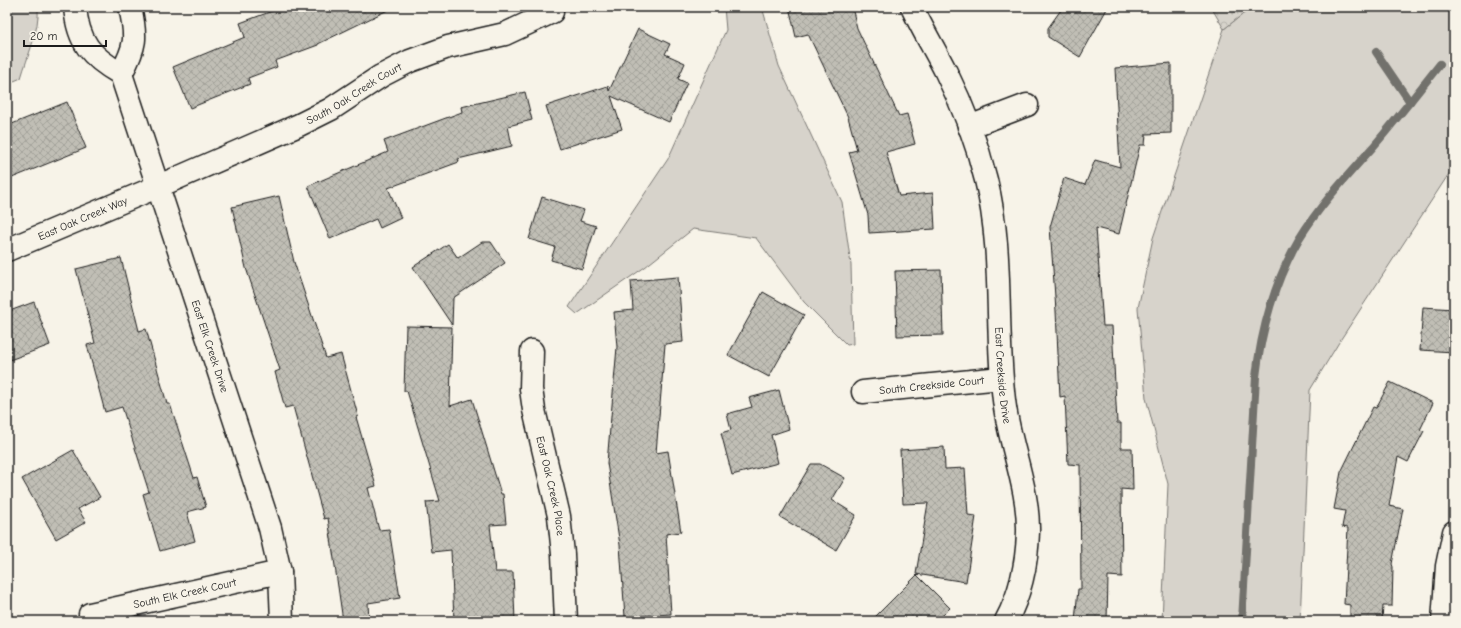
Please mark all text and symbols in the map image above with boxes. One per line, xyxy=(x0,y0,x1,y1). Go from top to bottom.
scale bar xyxy=(24,22,106,48)
text: 20 m xyxy=(30,29,58,43)
street label: South Oak Creek Court xyxy=(304,60,405,127)
street label: East Oak Creek Way xyxy=(36,194,130,243)
street label: East Elk Creek Drive xyxy=(189,298,231,395)
street label: East Creekside Drive xyxy=(992,327,1014,425)
street label: South Creekside Court xyxy=(879,374,986,397)
street label: East Oak Creek Place xyxy=(533,435,567,537)
street label: South Elk Creek Court xyxy=(132,576,238,611)

